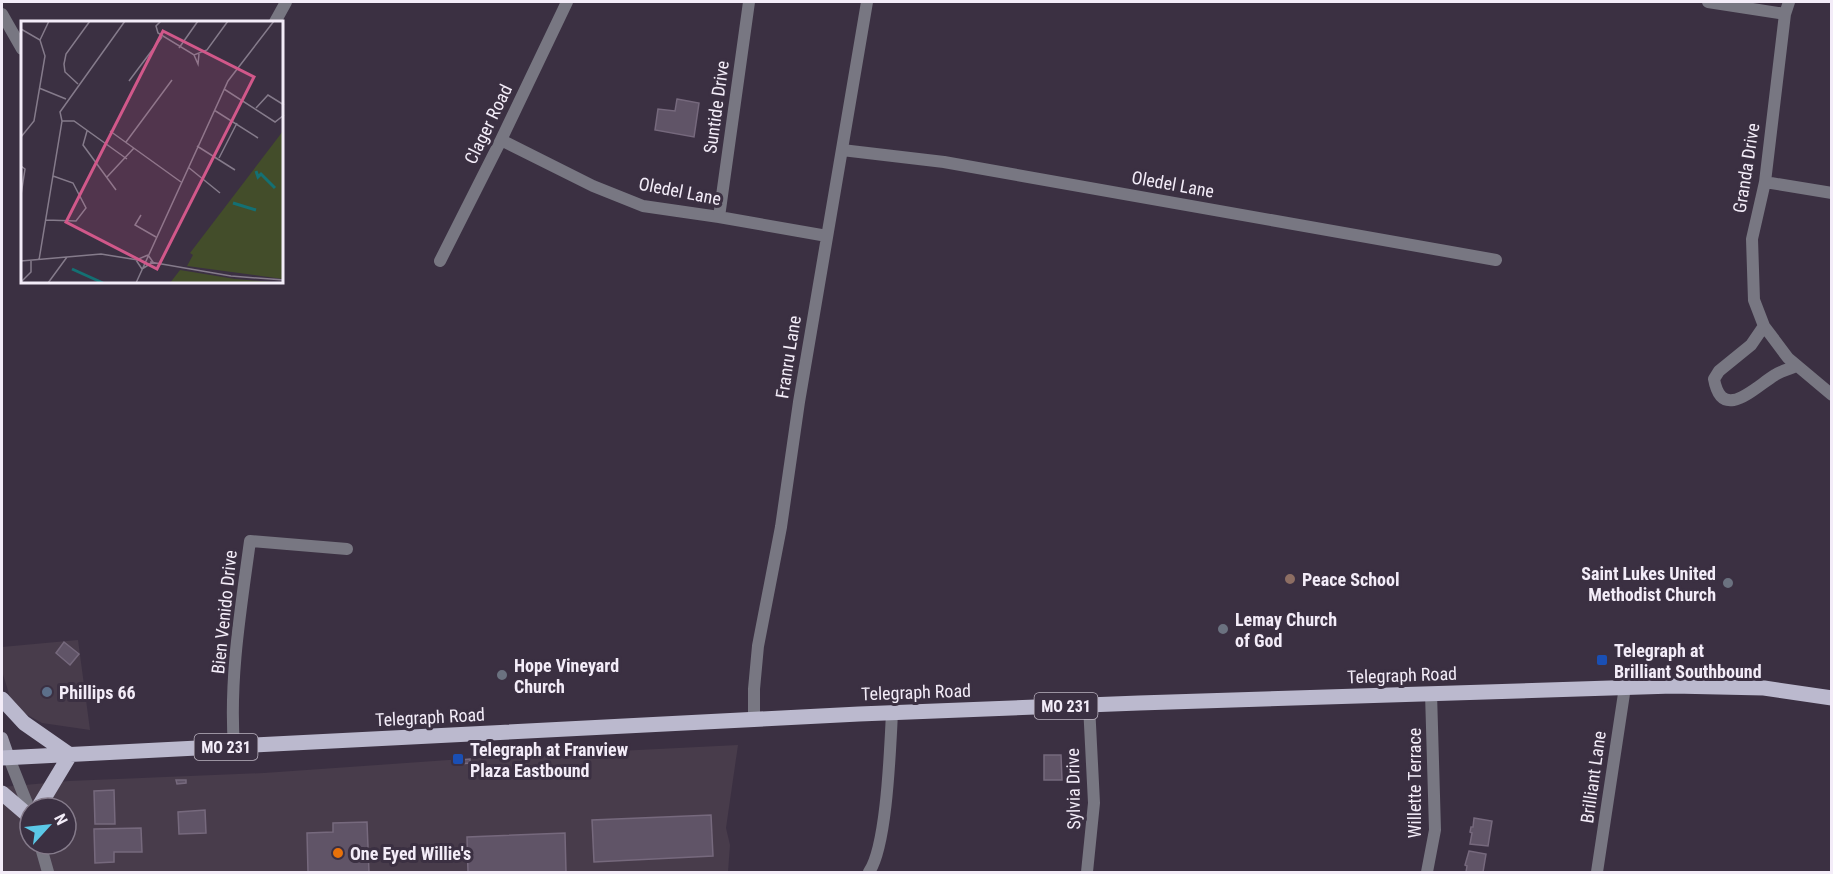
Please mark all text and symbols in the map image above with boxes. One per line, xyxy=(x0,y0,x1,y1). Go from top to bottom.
inset map xyxy=(21,21,284,284)
street label: Suntide Drive xyxy=(699,59,733,155)
street label: Clager Road xyxy=(460,81,516,167)
street label: Granda Drive xyxy=(1729,122,1763,214)
street label: Oledel Lane xyxy=(1130,166,1216,202)
street label: Oledel Lane xyxy=(637,173,723,209)
street label: Franru Lane xyxy=(771,314,805,400)
street label: Bien Venido Drive xyxy=(207,549,241,675)
place label: Saint Lukes United Methodist Church xyxy=(1581,563,1716,605)
place label: Peace School xyxy=(1302,569,1400,590)
marker: Peace School xyxy=(1283,572,1297,586)
marker: Saint Lukes United Methodist Church xyxy=(1721,576,1735,590)
place label: Lemay Church of God xyxy=(1235,609,1337,651)
marker: Lemay Church of God xyxy=(1216,622,1230,636)
place label: Telegraph at Brilliant Southbound xyxy=(1614,640,1762,682)
marker: Telegraph at Brilliant Southbound xyxy=(1595,653,1609,667)
place label: Hope Vineyard Church xyxy=(514,655,619,697)
street label: Telegraph Road xyxy=(1347,663,1457,687)
marker: Hope Vineyard Church xyxy=(495,668,509,682)
street label: Telegraph Road xyxy=(861,680,971,704)
place label: Phillips 66 xyxy=(59,682,136,703)
marker: Phillips 66 xyxy=(40,685,54,699)
road number: MO 231 xyxy=(1034,693,1098,719)
street label: Telegraph Road xyxy=(375,704,485,730)
street label: Willette Terrace xyxy=(1404,728,1425,838)
street label: Brilliant Lane xyxy=(1576,729,1610,825)
road number: MO 231 xyxy=(194,734,258,760)
place label: Telegraph at Franview Plaza Eastbound xyxy=(470,739,629,781)
street label: Sylvia Drive xyxy=(1062,748,1084,830)
marker: Telegraph at Franview Plaza Eastbound xyxy=(451,752,465,766)
north arrow xyxy=(18,796,78,856)
text: N xyxy=(50,811,72,828)
place label: One Eyed Willie's xyxy=(350,843,471,864)
marker: One Eyed Willie's xyxy=(331,846,345,860)

